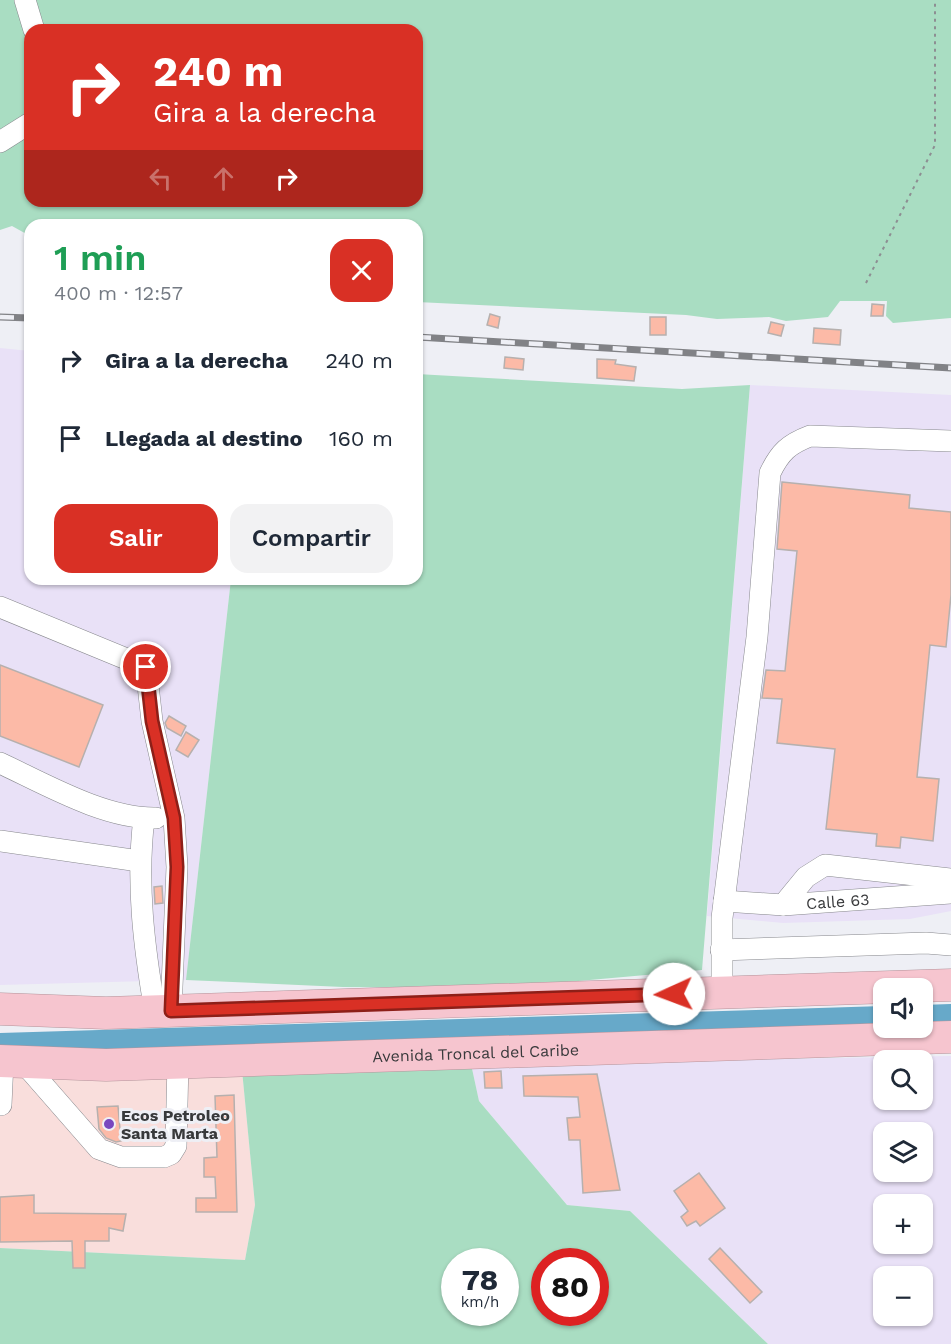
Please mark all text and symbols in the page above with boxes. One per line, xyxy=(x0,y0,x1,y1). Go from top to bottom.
text: 240 m xyxy=(153,47,283,96)
icon: right xyxy=(54,48,132,126)
text: Gira a la derecha xyxy=(153,97,376,129)
icon: left xyxy=(144,162,177,195)
icon: ahead xyxy=(207,162,240,195)
icon: right xyxy=(270,162,303,195)
text: 1 min xyxy=(54,237,146,279)
button: close xyxy=(330,239,393,302)
text: 400 m · 12:57 xyxy=(54,281,183,305)
icon: right xyxy=(54,344,87,377)
text: Gira a la derecha xyxy=(105,348,288,373)
text: 240 m xyxy=(325,348,393,373)
icon: arrive xyxy=(54,422,87,455)
text: Llegada al destino xyxy=(105,426,303,451)
text: 160 m xyxy=(329,426,393,451)
button: Salir xyxy=(54,504,218,573)
button: Compartir xyxy=(230,504,393,573)
pin xyxy=(120,641,171,692)
icon: arrive xyxy=(129,650,162,683)
street label: Calle 63 xyxy=(805,890,870,913)
position arrow xyxy=(642,962,706,1026)
map controls xyxy=(873,978,933,1326)
button: sound xyxy=(873,978,933,1038)
street label: Avenida Troncal del Caribe xyxy=(372,1040,579,1066)
button: search xyxy=(873,1050,933,1110)
place label: Ecos Petroleo Santa Marta xyxy=(121,1106,230,1143)
marker: Ecos Petroleo Santa Marta xyxy=(102,1117,116,1131)
button: layers xyxy=(873,1122,933,1182)
button: + xyxy=(873,1194,933,1254)
speed limit sign: 80 xyxy=(531,1248,609,1326)
text: 78 xyxy=(462,1262,498,1297)
button: − xyxy=(873,1266,933,1326)
text: km/h xyxy=(461,1293,499,1311)

